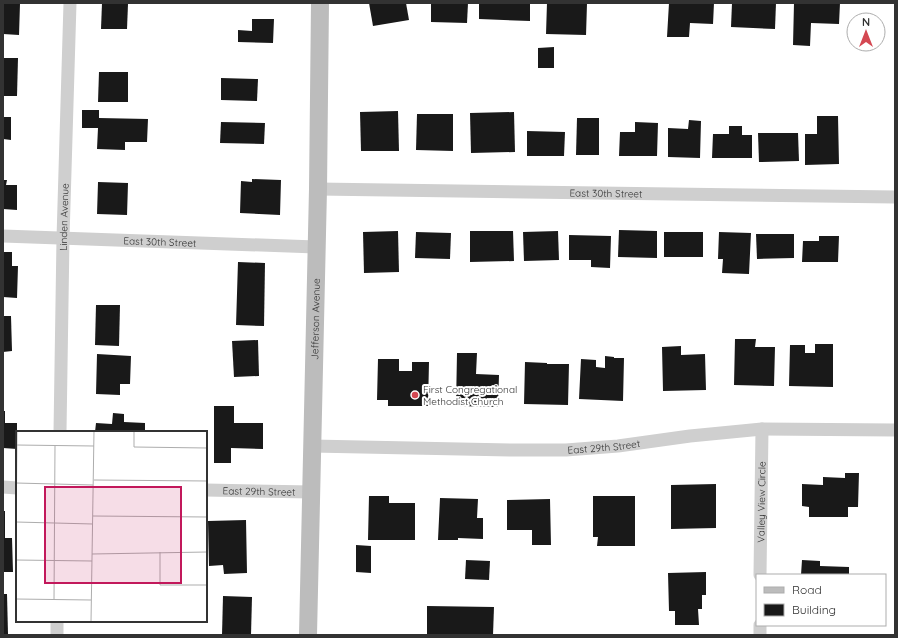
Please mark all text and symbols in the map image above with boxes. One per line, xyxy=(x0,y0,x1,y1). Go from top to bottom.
north arrow xyxy=(846,12,886,52)
text: N xyxy=(862,15,870,29)
street label: Linden Avenue xyxy=(56,183,71,251)
street label: East 30th Street xyxy=(569,186,643,200)
street label: East 30th Street xyxy=(123,234,197,249)
street label: Jefferson Avenue xyxy=(308,278,323,360)
place label: First Congregational Methodist Church xyxy=(423,383,517,408)
marker: First Congregational Methodist Church xyxy=(410,390,420,400)
inset map xyxy=(16,431,207,622)
street label: East 29th Street xyxy=(567,436,642,456)
street label: Valley View Circle xyxy=(754,461,768,543)
street label: East 29th Street xyxy=(222,484,296,498)
legend xyxy=(756,574,886,626)
text: Road xyxy=(792,582,822,597)
text: Building xyxy=(792,602,836,617)

